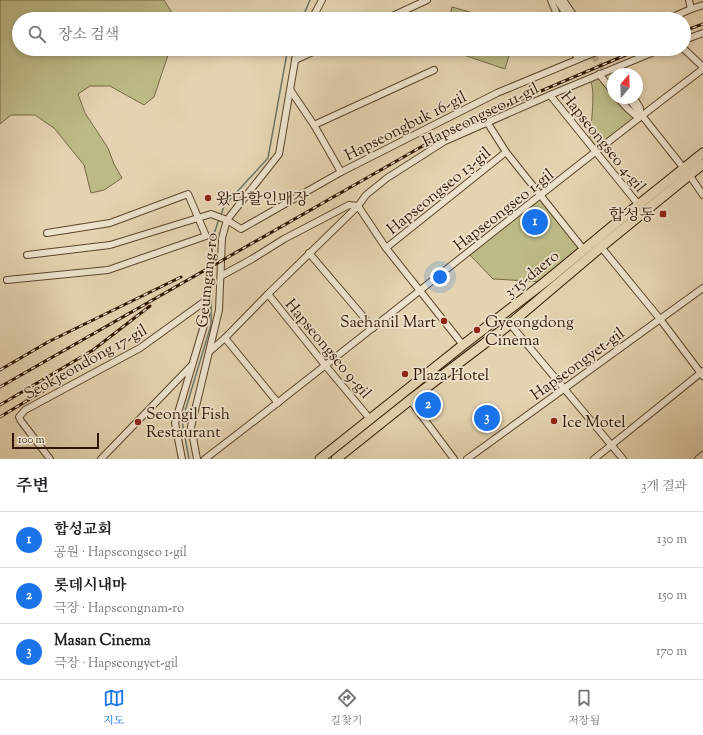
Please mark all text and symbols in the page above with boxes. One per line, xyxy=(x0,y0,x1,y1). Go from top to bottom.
search box xyxy=(12,12,691,56)
icon: search xyxy=(26,23,48,45)
text: 장소 검색 xyxy=(58,25,119,46)
north arrow xyxy=(607,68,643,104)
street label: Hapseongseo 11-gil xyxy=(419,78,544,154)
street label: Hapseongbuk 16-gil xyxy=(341,86,472,168)
street label: Hapseongseo 4-gil xyxy=(554,87,650,199)
street label: Hapseongseo 13-gil xyxy=(382,142,497,241)
street label: Hapseongseo 1-gil xyxy=(449,164,557,254)
place label: 왔다할인매장 xyxy=(216,189,309,212)
marker: 왔다할인매장 xyxy=(203,193,213,203)
place label: 합성동 xyxy=(609,205,656,228)
pin: 1 xyxy=(522,207,548,237)
marker: 합성동 xyxy=(658,209,668,219)
street label: Geumgang-ro xyxy=(192,231,225,329)
street label: 3·15-daero xyxy=(500,245,565,304)
your location xyxy=(430,267,450,287)
street label: Hapseongseo 9-gil xyxy=(278,295,376,405)
place label: Saehanil Mart xyxy=(340,312,437,335)
place label: Gyeongdong Cinema xyxy=(485,312,574,353)
marker: Saehanil Mart xyxy=(439,316,449,326)
street label: Seokjeondong 17-gil xyxy=(20,320,152,407)
street label: Hapseongyet-gil xyxy=(527,323,631,407)
marker: Gyeongdong Cinema xyxy=(472,325,482,335)
place label: Plaza Hotel xyxy=(413,365,490,388)
marker: Plaza Hotel xyxy=(400,369,410,379)
pin: 2 xyxy=(415,390,441,420)
pin: 3 xyxy=(474,403,500,433)
place label: Seongil Fish Restaurant xyxy=(146,404,231,445)
place label: Ice Motel xyxy=(562,412,626,435)
marker: Ice Motel xyxy=(549,416,559,426)
marker: Seongil Fish Restaurant xyxy=(133,417,143,427)
scale bar xyxy=(12,431,99,450)
text: 100 m xyxy=(18,432,45,448)
text: 주변 xyxy=(16,475,49,499)
text: 3개 결과 xyxy=(641,478,687,496)
text: 합성교회 xyxy=(54,520,112,541)
text: 1 xyxy=(27,531,31,549)
text: 130 m xyxy=(657,531,687,549)
text: 공원 · Hapseongseo 1-gil xyxy=(54,544,187,562)
text: 롯데시내마 xyxy=(54,576,126,597)
text: 2 xyxy=(26,587,32,605)
text: 150 m xyxy=(658,587,687,605)
text: 극장 · Hapseongnam-ro xyxy=(54,600,184,618)
text: Masan Cinema xyxy=(54,631,151,652)
text: 3 xyxy=(26,643,32,661)
text: 170 m xyxy=(656,643,687,661)
text: 극장 · Hapseongyet-gil xyxy=(54,655,178,673)
tab: 지도 xyxy=(103,687,125,729)
tab: 길찾기 xyxy=(331,687,362,729)
tab: 저장됨 xyxy=(568,687,600,729)

